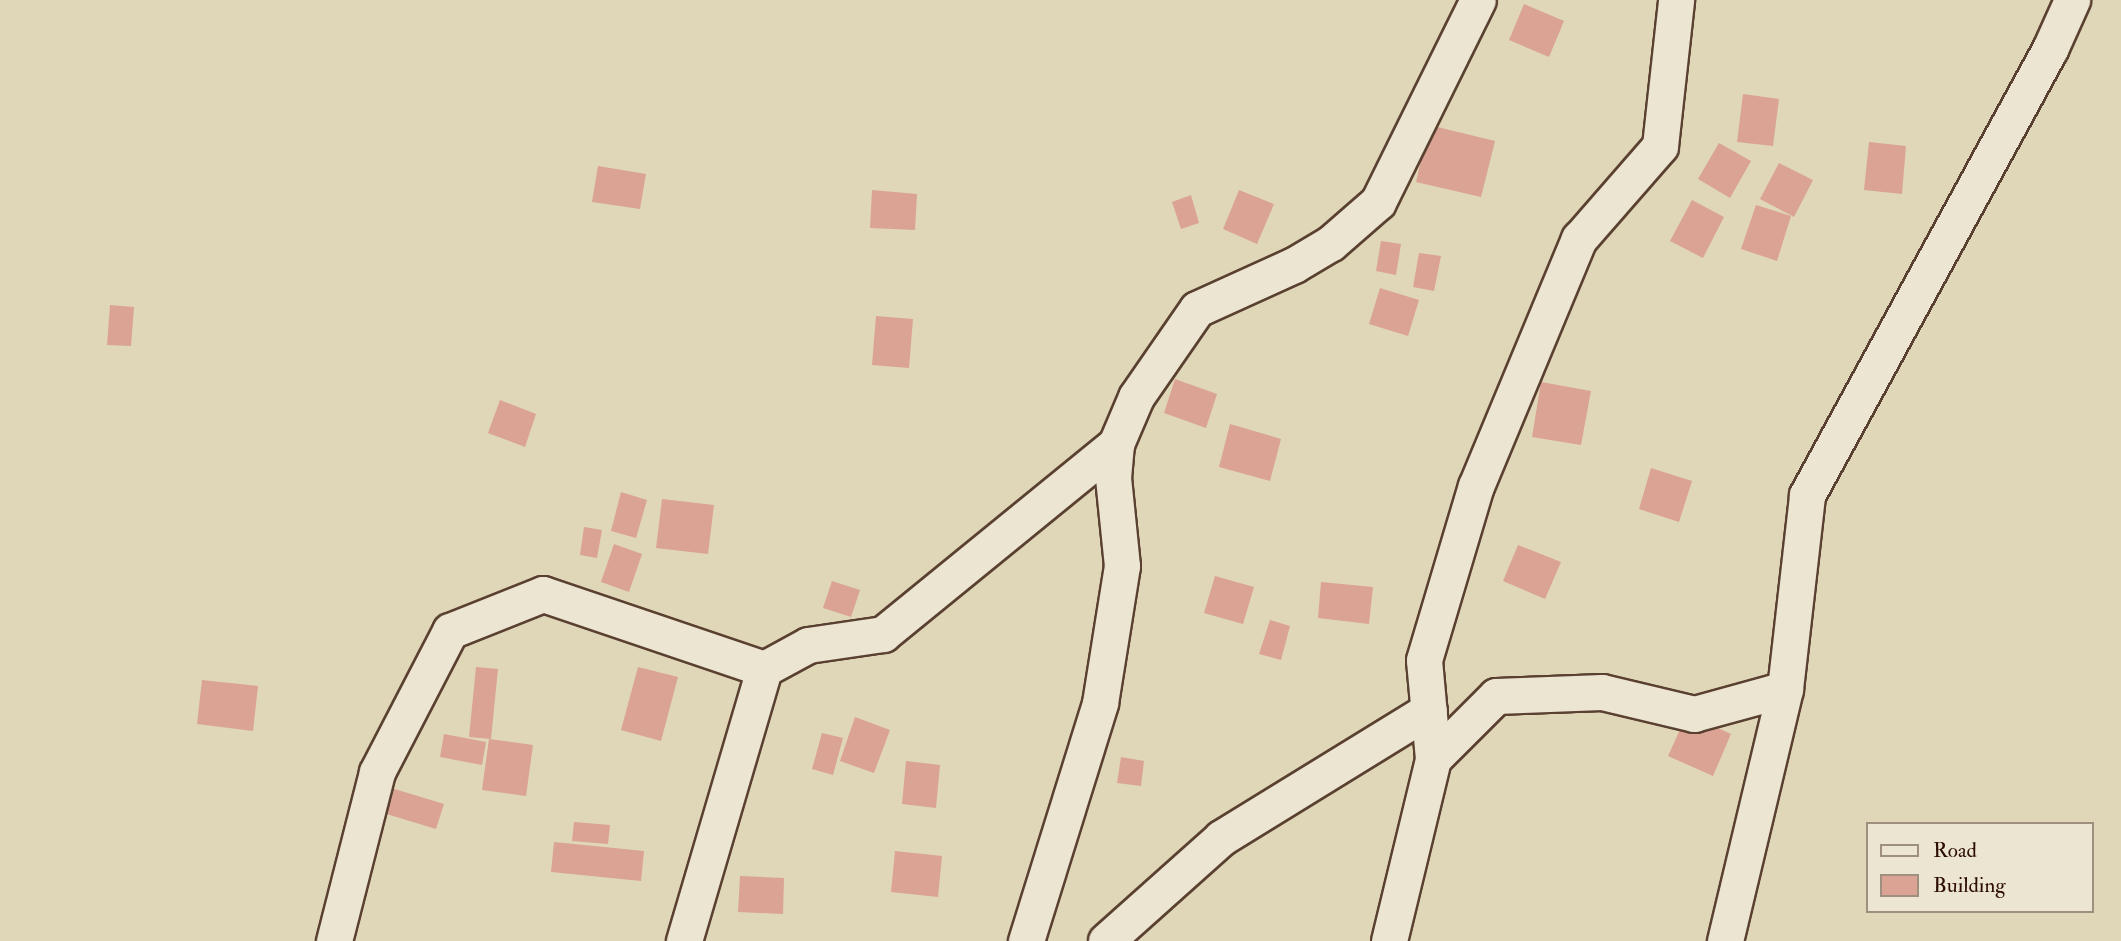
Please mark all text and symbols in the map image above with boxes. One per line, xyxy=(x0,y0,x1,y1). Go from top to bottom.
legend xyxy=(1866,822,2093,913)
text: Road xyxy=(1933,837,1977,864)
text: Building xyxy=(1933,872,2006,899)

